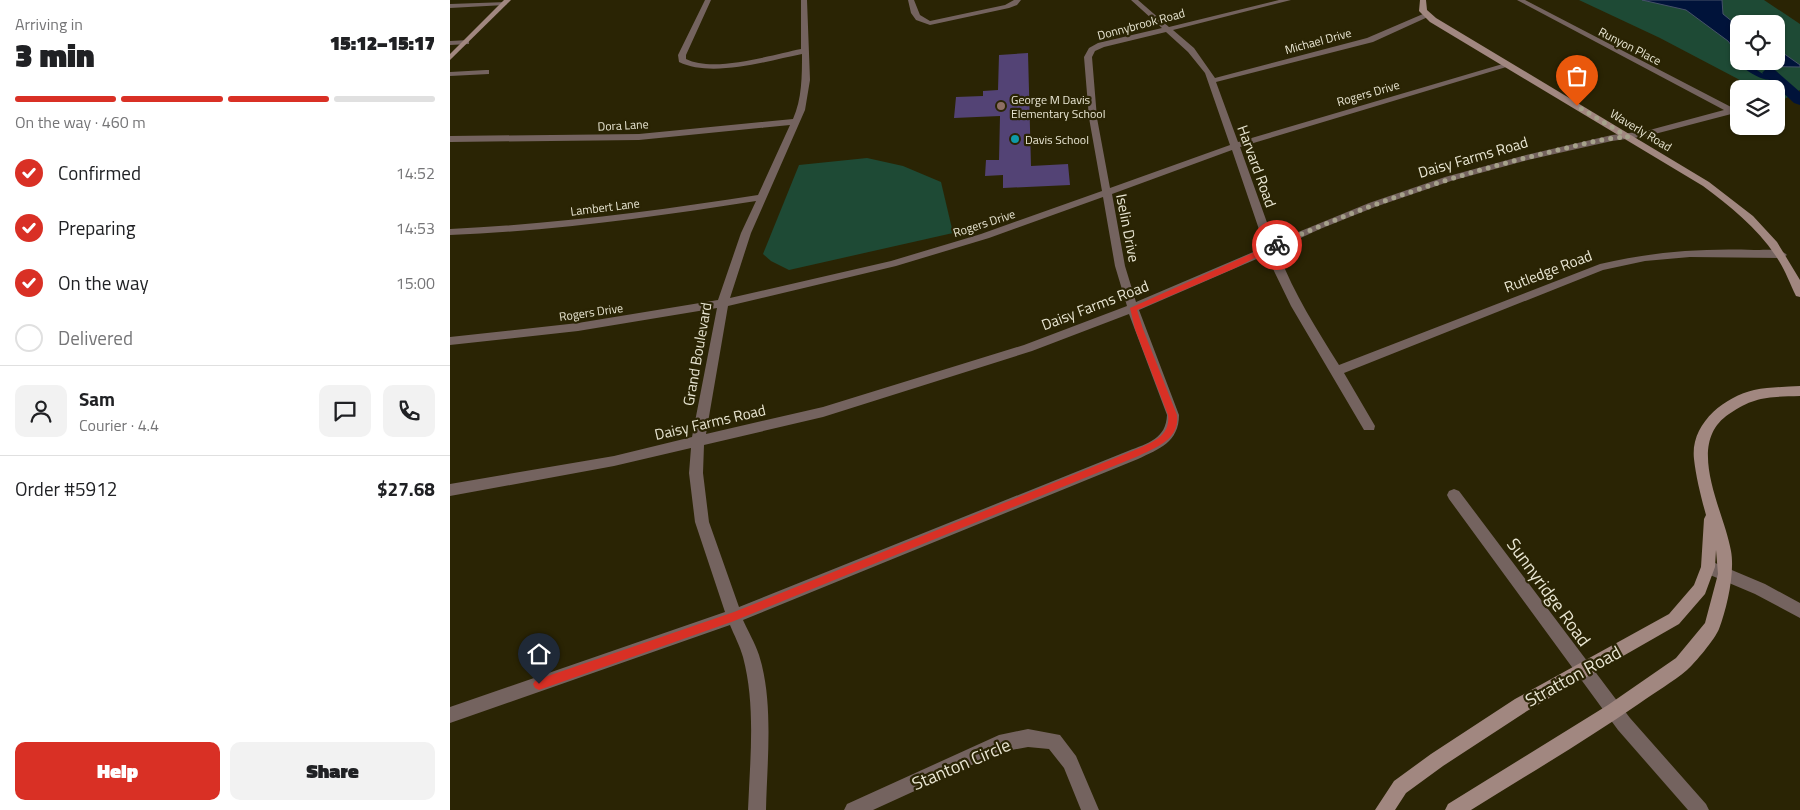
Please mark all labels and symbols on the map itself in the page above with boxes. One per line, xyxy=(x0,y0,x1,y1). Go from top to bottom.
street label: Donnybrook Road xyxy=(1095,3,1187,45)
street label: Runyon Place xyxy=(1595,22,1665,70)
street label: Michael Drive xyxy=(1283,23,1353,59)
pin xyxy=(1556,55,1598,106)
street label: Rogers Drive xyxy=(1334,75,1402,111)
place label: George M Davis Elementary School xyxy=(1011,90,1105,123)
marker: George M Davis Elementary School xyxy=(995,100,1007,112)
street label: Waverly Road xyxy=(1606,104,1676,156)
street label: Dora Lane xyxy=(597,114,649,136)
street label: Harvard Road xyxy=(1231,122,1283,210)
place label: Davis School xyxy=(1025,130,1089,149)
street label: Daisy Farms Road xyxy=(1415,130,1531,184)
marker: Davis School xyxy=(1009,133,1021,145)
street label: Iselin Drive xyxy=(1110,192,1146,264)
street label: Lambert Lane xyxy=(569,193,641,221)
street label: Rogers Drive xyxy=(950,204,1018,242)
courier xyxy=(1252,220,1302,270)
street label: Rutledge Road xyxy=(1501,244,1595,298)
street label: Daisy Farms Road xyxy=(1038,274,1152,336)
street label: Rogers Drive xyxy=(558,298,624,326)
street label: Grand Boulevard xyxy=(677,300,717,408)
street label: Daisy Farms Road xyxy=(652,398,768,446)
street label: Sunnyridge Road xyxy=(1500,532,1598,652)
pin xyxy=(518,633,560,684)
street label: Stratton Road xyxy=(1520,639,1626,713)
street label: Stanton Circle xyxy=(907,731,1015,797)

